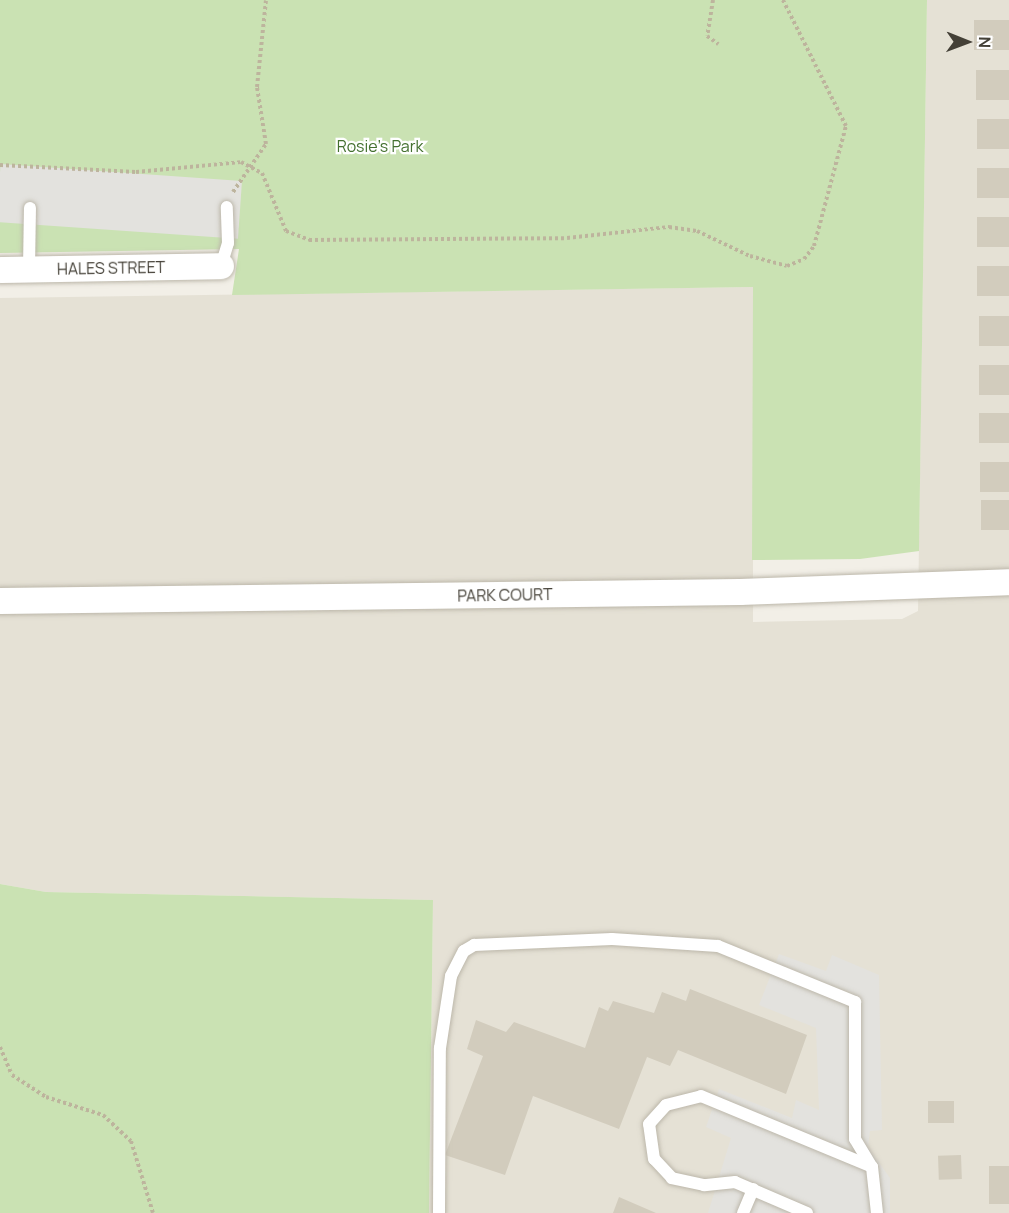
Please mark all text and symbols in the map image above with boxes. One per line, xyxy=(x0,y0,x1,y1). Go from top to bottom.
north arrow xyxy=(937,12,997,72)
text: N xyxy=(974,36,996,48)
park label: Rosie's Park xyxy=(337,136,423,156)
street label: HALES STREET xyxy=(57,257,165,279)
street label: PARK COURT xyxy=(457,585,553,605)

